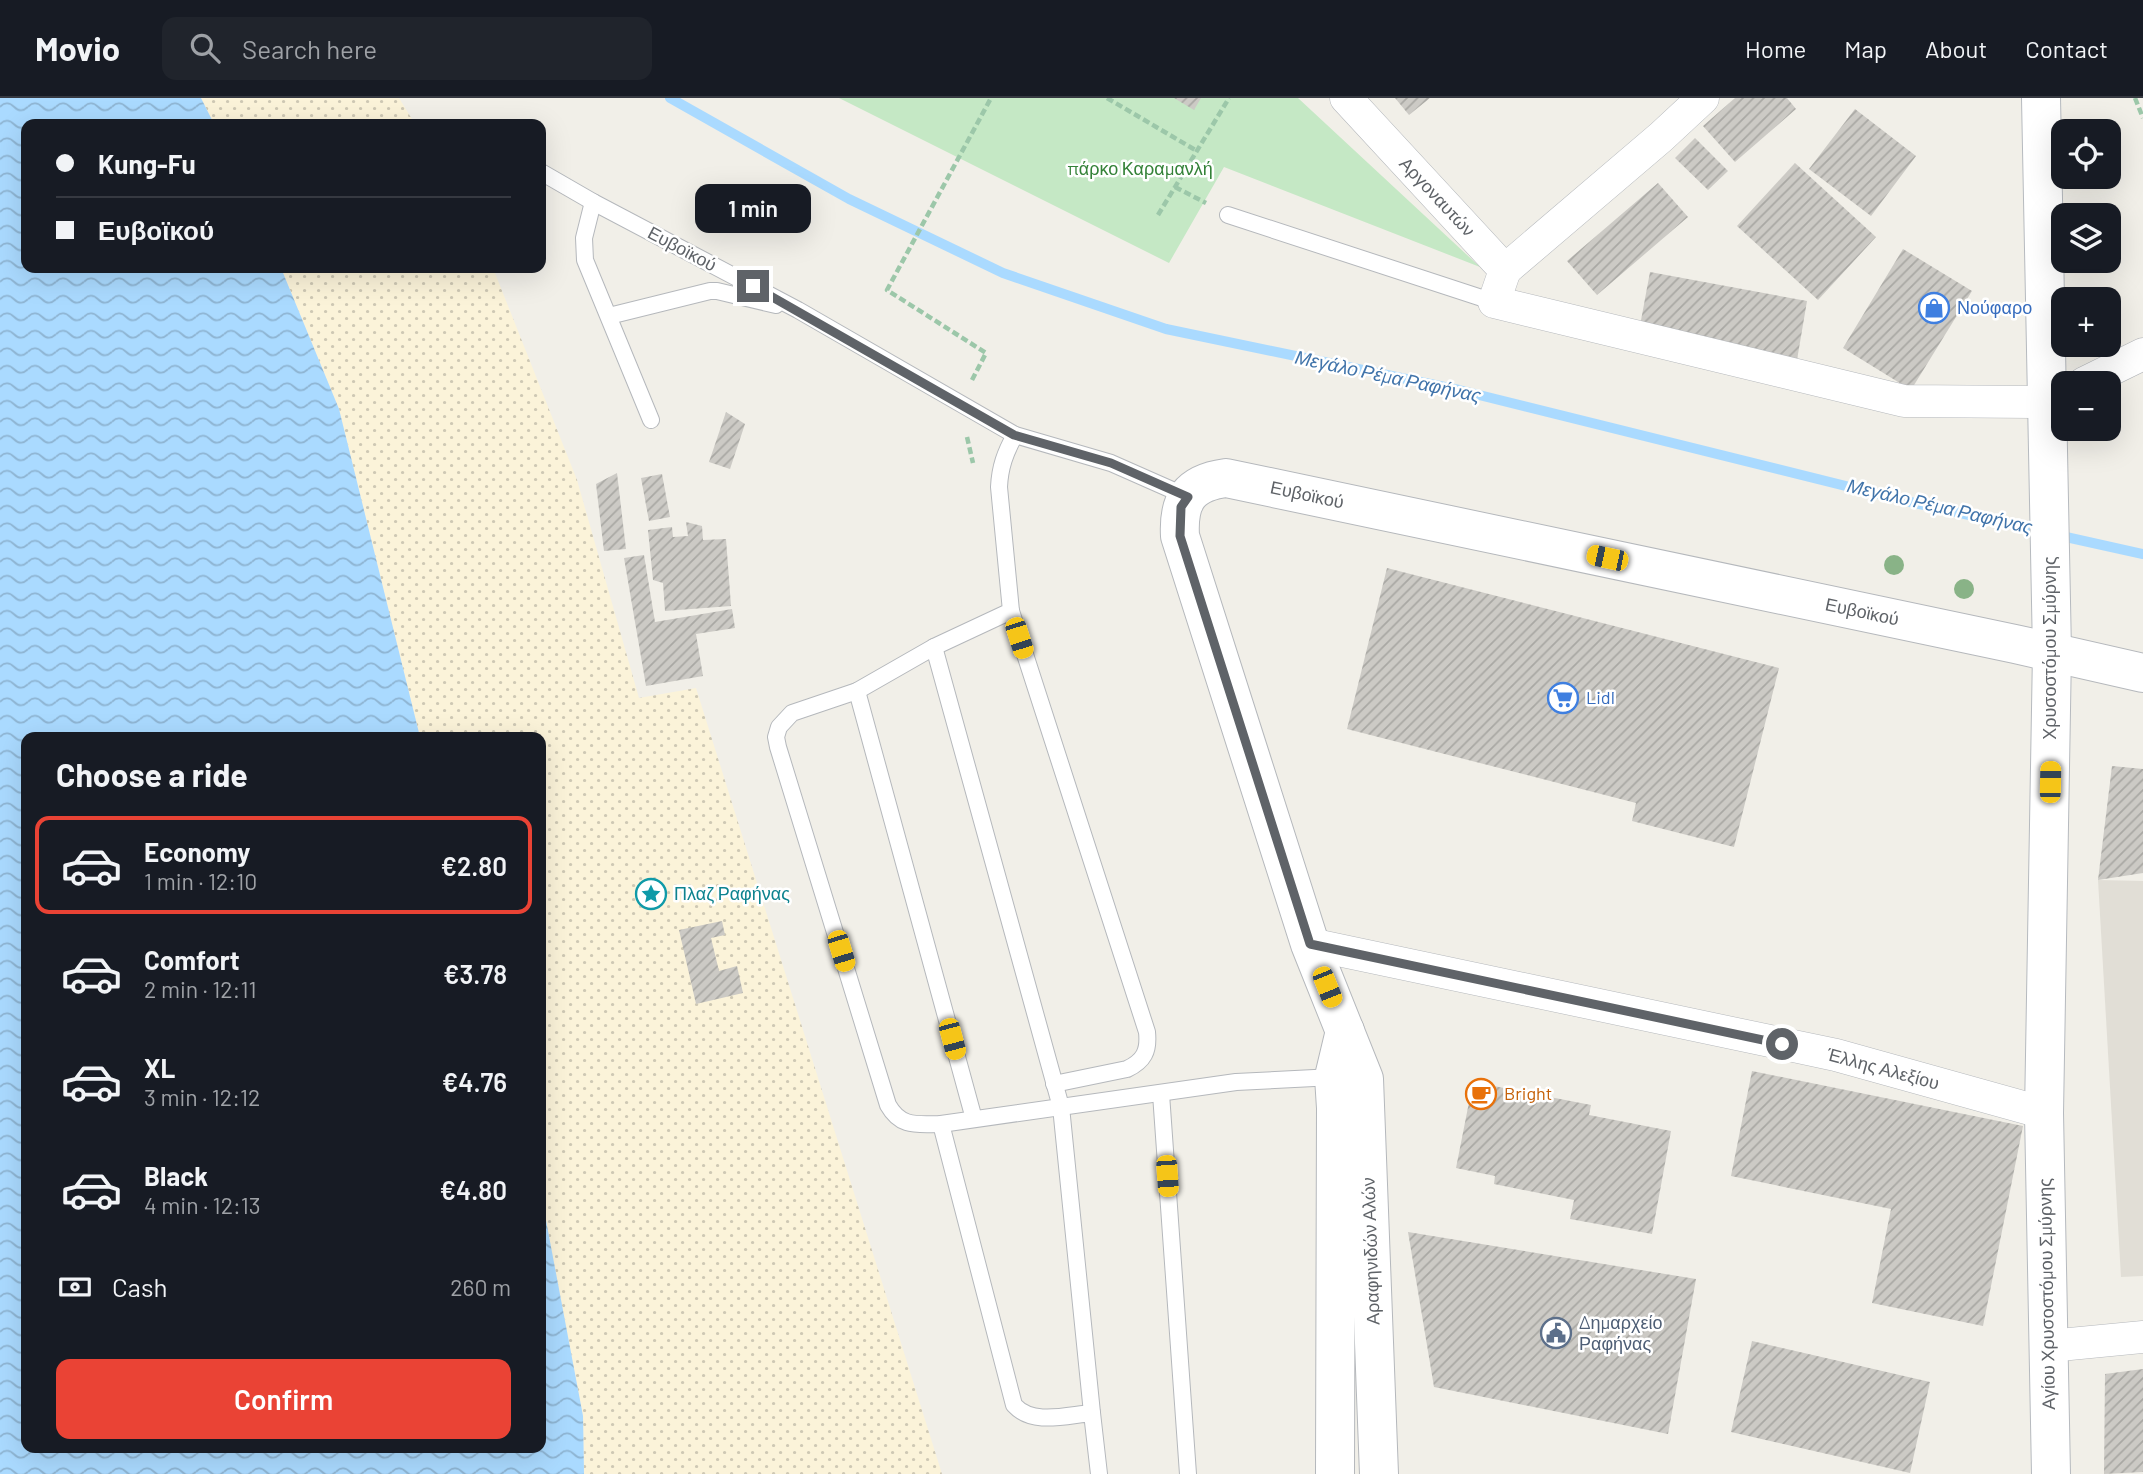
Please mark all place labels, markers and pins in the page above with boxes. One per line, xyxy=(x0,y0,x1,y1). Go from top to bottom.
shop icon: Νούφαρο xyxy=(1917,291,1951,325)
place label: Νούφαρο xyxy=(1957,296,2032,318)
supermarket icon: Lidl xyxy=(1546,681,1580,715)
place label: Lidl xyxy=(1586,686,1615,708)
place icon: Πλαζ Ραφήνας xyxy=(634,877,668,911)
place label: Πλαζ Ραφήνας xyxy=(674,882,790,904)
cafe icon: Bright xyxy=(1464,1077,1498,1111)
place label: Bright xyxy=(1504,1082,1552,1104)
place label: Δημαρχείο Ραφήνας xyxy=(1579,1311,1662,1354)
public building icon: Δημαρχείο Ραφήνας xyxy=(1539,1316,1573,1350)

